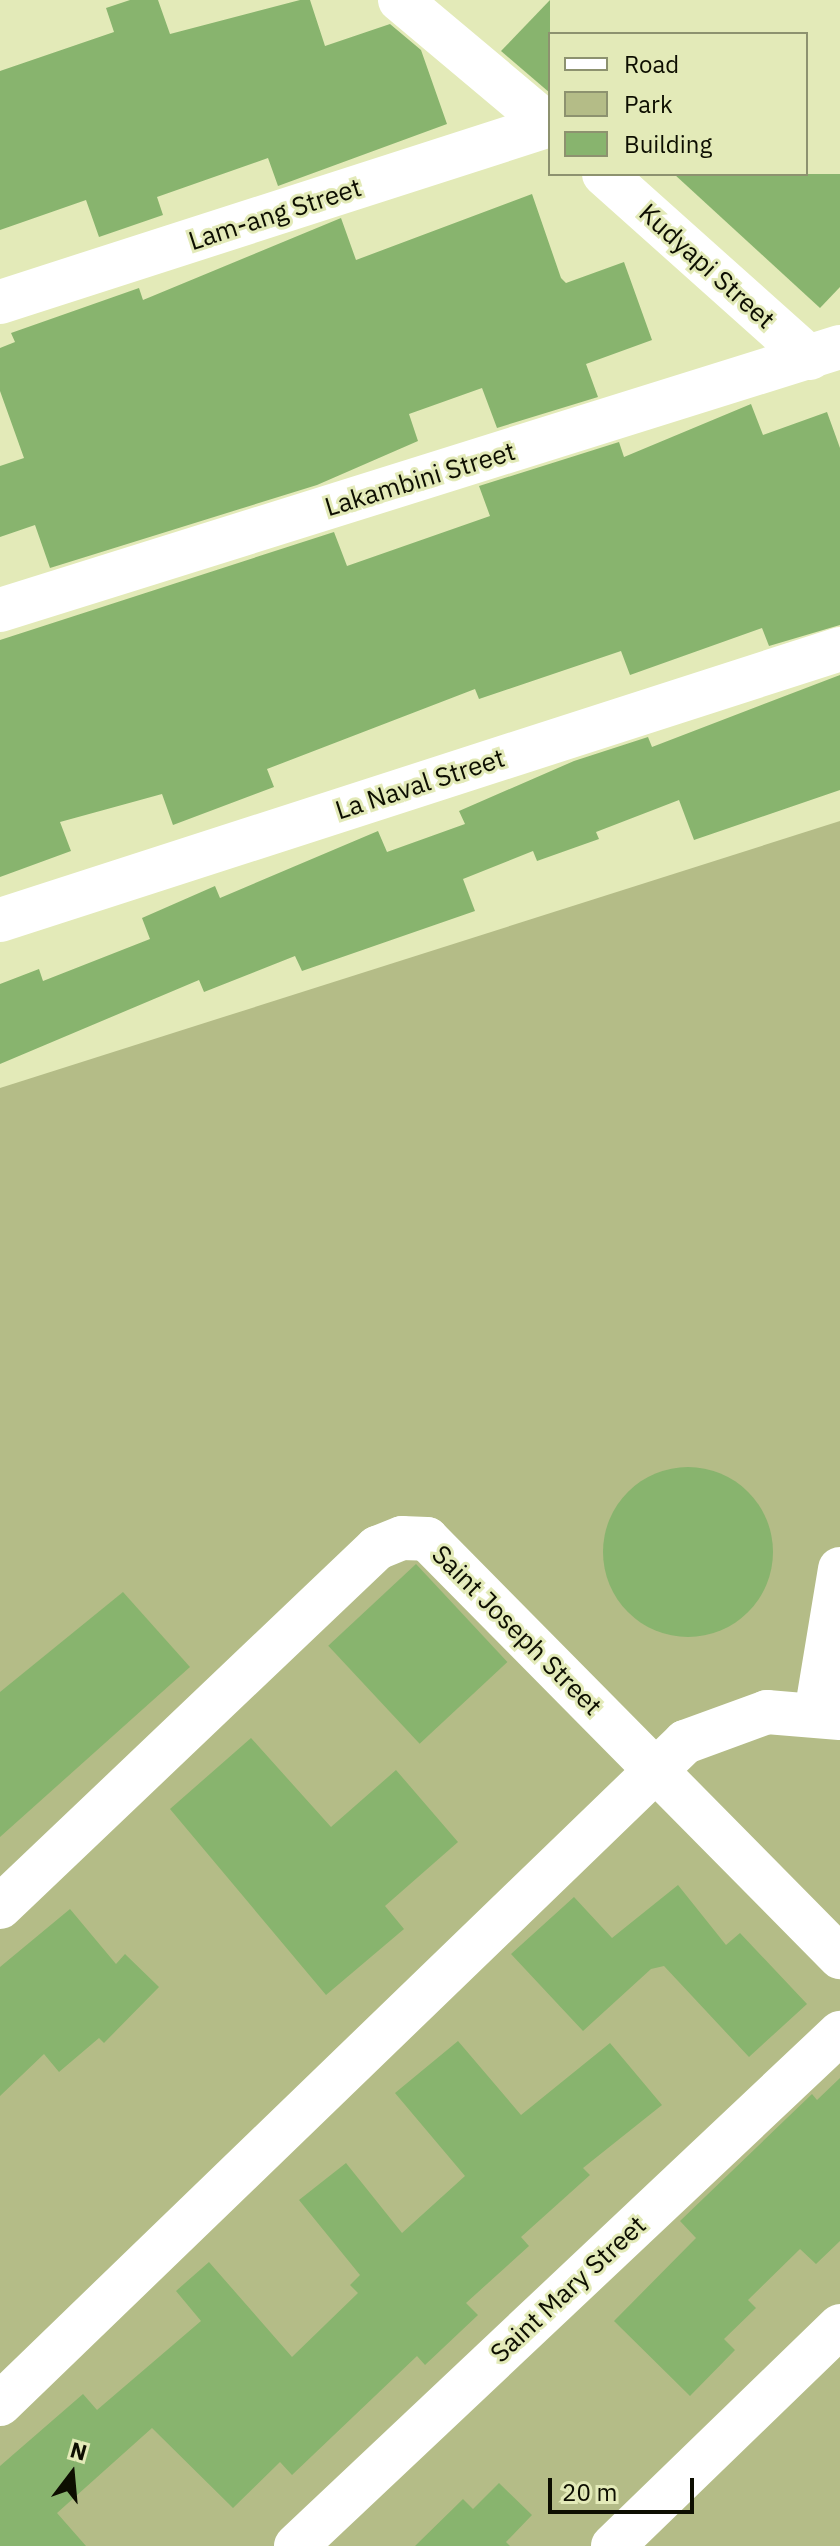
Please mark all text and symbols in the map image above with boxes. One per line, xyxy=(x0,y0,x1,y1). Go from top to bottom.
legend xyxy=(548,32,808,176)
text: Road xyxy=(624,48,679,80)
text: Park xyxy=(624,88,673,120)
text: Building xyxy=(624,128,712,160)
street label: Lam-ang Street xyxy=(185,171,365,257)
street label: Kudyapi Street xyxy=(633,197,781,335)
street label: Lakambini Street xyxy=(321,435,519,523)
street label: La Naval Street xyxy=(331,742,509,826)
street label: Saint Joseph Street xyxy=(426,1539,608,1721)
street label: Saint Mary Street xyxy=(484,2209,652,2369)
north arrow xyxy=(32,2434,112,2514)
text: N xyxy=(67,2434,90,2467)
scale bar xyxy=(552,2462,698,2512)
text: 20 m xyxy=(562,2476,617,2508)

